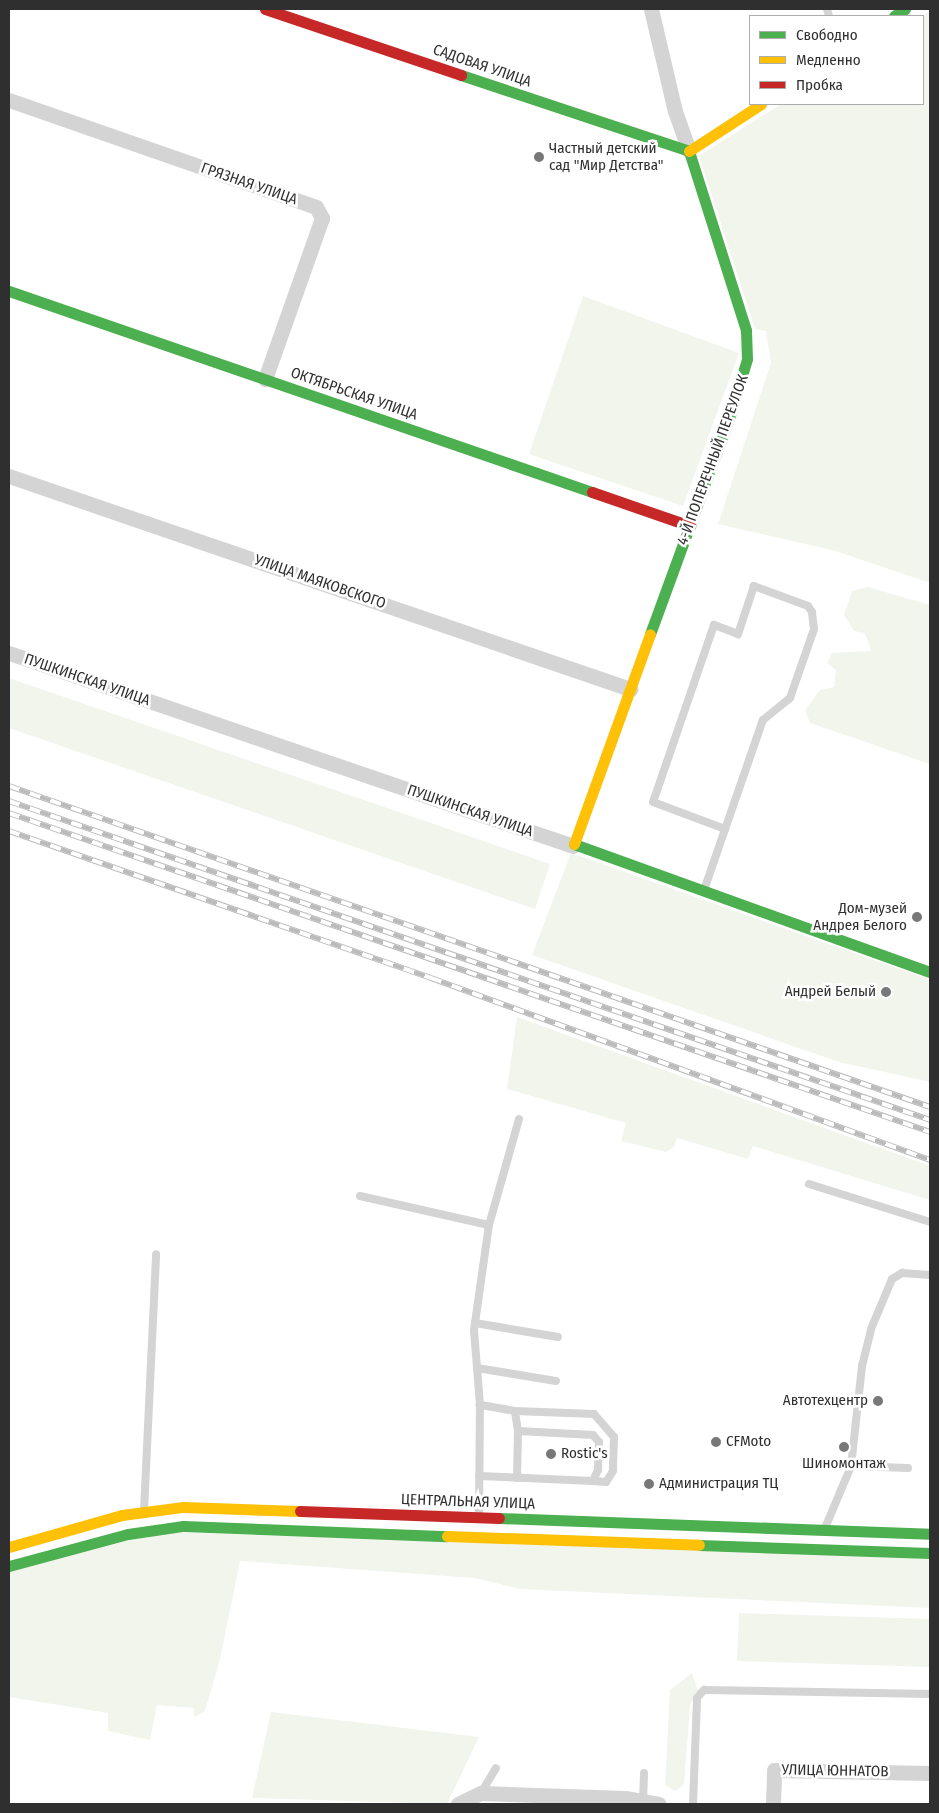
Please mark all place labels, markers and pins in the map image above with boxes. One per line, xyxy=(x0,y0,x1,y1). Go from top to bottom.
place label: Частный детский сад "Мир Детства" xyxy=(549,139,663,174)
marker: Частный детский сад "Мир Детства" xyxy=(533,151,545,163)
place label: Дом-музей Андрея Белого xyxy=(813,899,907,934)
marker: Дом-музей Андрея Белого xyxy=(911,911,923,923)
place label: Андрей Белый xyxy=(785,983,876,1001)
marker: Андрей Белый xyxy=(880,986,892,998)
place label: Автотехцентр xyxy=(783,1392,868,1410)
marker: Автотехцентр xyxy=(872,1395,884,1407)
place label: CFMoto xyxy=(726,1433,771,1451)
marker: CFMoto xyxy=(710,1436,722,1448)
marker: Шиномонтаж xyxy=(838,1441,850,1453)
place label: Rostic's xyxy=(561,1445,608,1463)
marker: Rostic's xyxy=(545,1448,557,1460)
place label: Шиномонтаж xyxy=(802,1455,886,1473)
place label: Администрация ТЦ xyxy=(659,1475,778,1493)
marker: Администрация ТЦ xyxy=(643,1478,655,1490)

